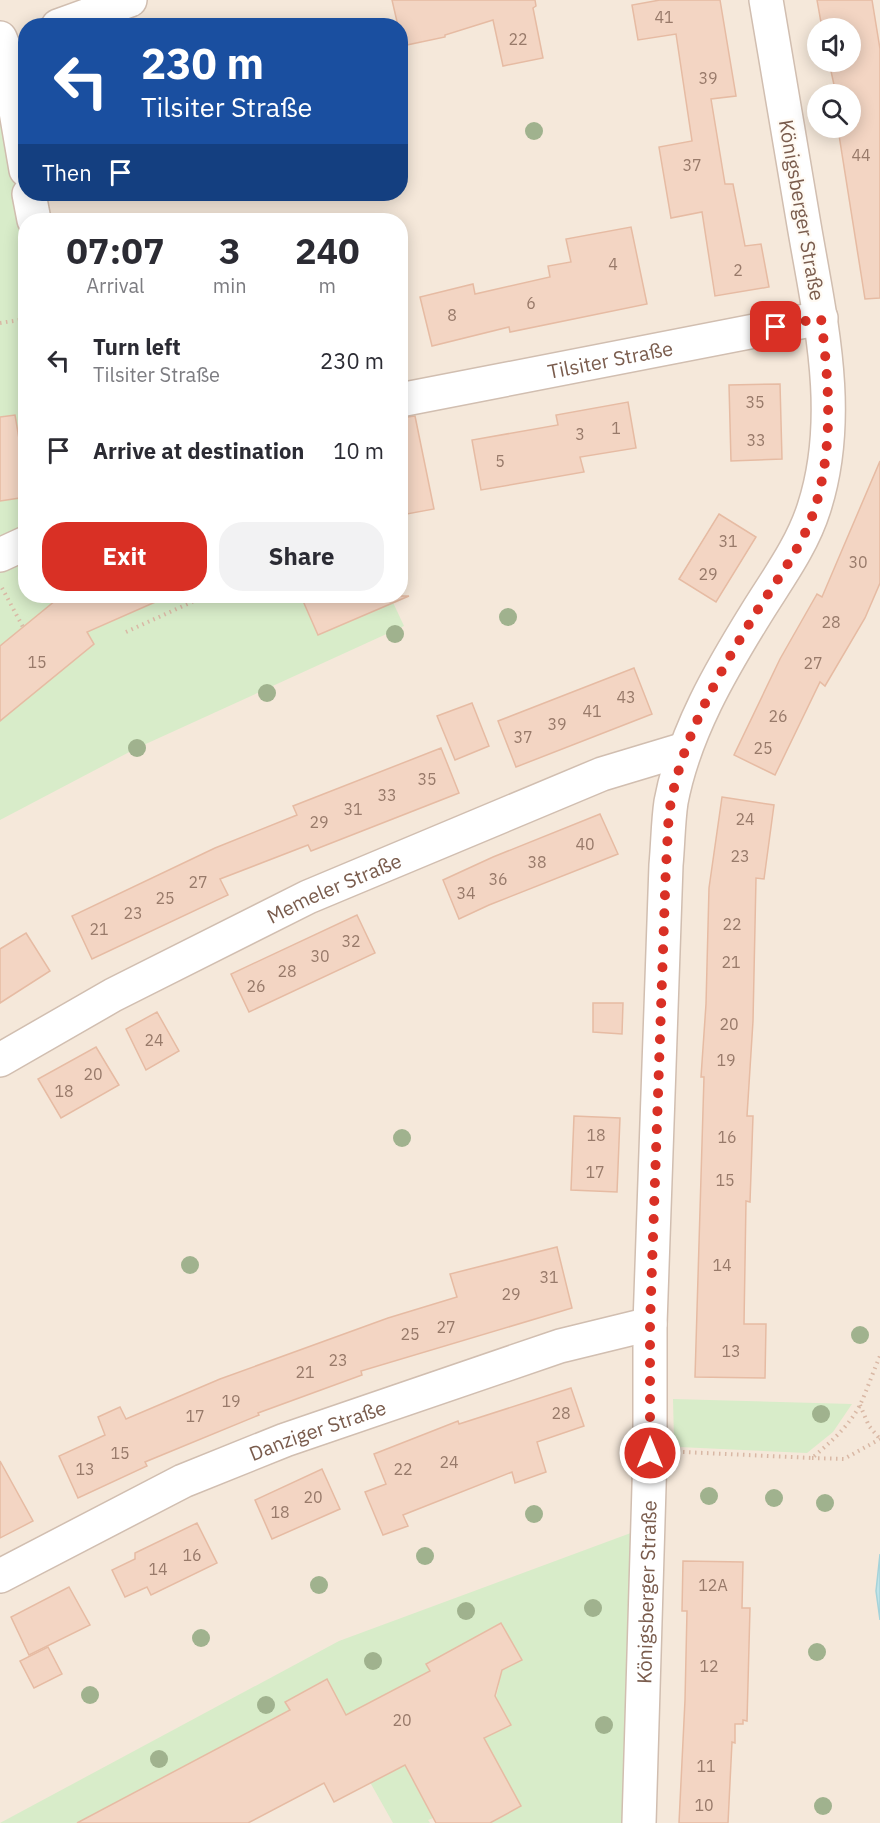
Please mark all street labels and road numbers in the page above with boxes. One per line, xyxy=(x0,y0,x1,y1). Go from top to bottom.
street label: Königsberger Straße xyxy=(773,117,831,303)
street label: Tilsiter Straße xyxy=(545,334,675,384)
street label: Memeler Straße xyxy=(262,846,405,929)
street label: Danziger Straße xyxy=(245,1393,389,1467)
street label: Königsberger Straße xyxy=(630,1500,662,1684)

